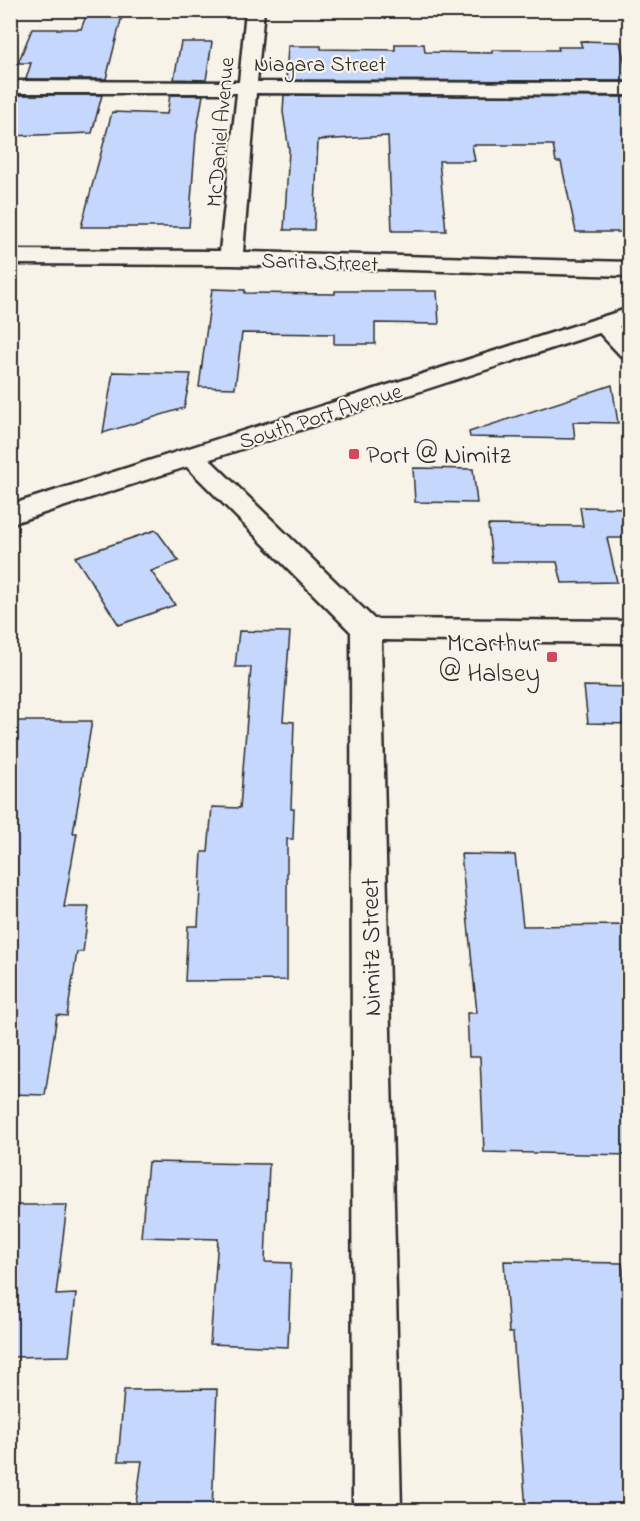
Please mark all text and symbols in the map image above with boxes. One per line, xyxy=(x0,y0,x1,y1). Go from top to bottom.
street label: Niagara Street xyxy=(254,50,387,83)
street label: McDaniel Avenue xyxy=(199,56,245,209)
street label: Sarita Street xyxy=(261,246,380,282)
street label: South Port Avenue xyxy=(235,376,407,459)
place label: Port @ Nimitz xyxy=(366,438,511,476)
marker: Port @ Nimitz xyxy=(347,447,361,461)
place label: Mcarthur @ Halsey xyxy=(439,626,541,694)
marker: Mcarthur @ Halsey xyxy=(545,650,559,664)
street label: Nimitz Street xyxy=(353,877,393,1017)

